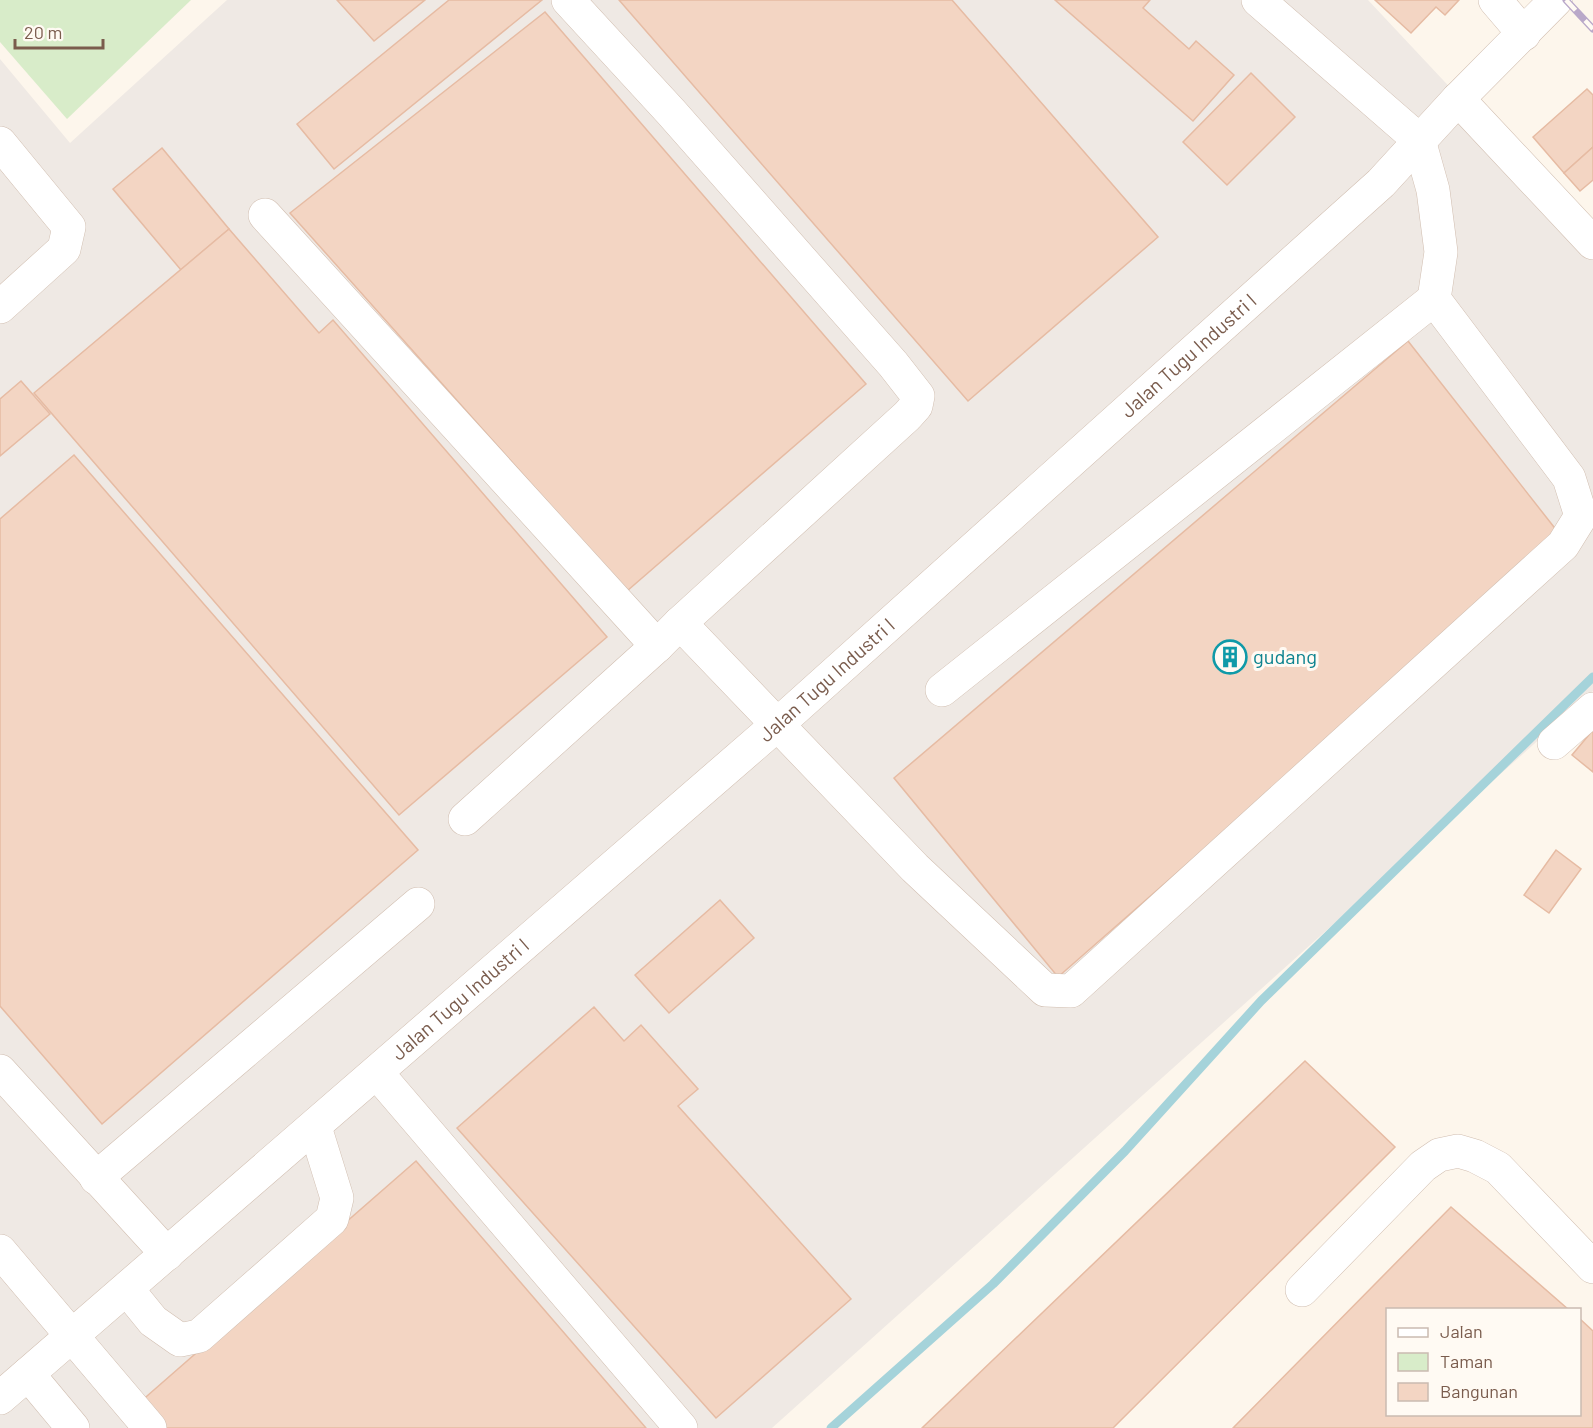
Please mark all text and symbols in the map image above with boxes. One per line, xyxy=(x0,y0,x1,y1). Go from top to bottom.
scale bar xyxy=(15,12,104,50)
text: 20 m xyxy=(24,21,62,43)
street label: Jalan Tugu Industri I xyxy=(1115,288,1261,422)
street label: Jalan Tugu Industri I xyxy=(753,612,899,746)
building icon: gudang xyxy=(1212,639,1248,675)
place label: gudang xyxy=(1253,644,1317,668)
street label: Jalan Tugu Industri I xyxy=(386,932,533,1065)
legend xyxy=(1386,1308,1581,1416)
text: Jalan xyxy=(1440,1320,1483,1342)
text: Taman xyxy=(1440,1350,1493,1372)
text: Bangunan xyxy=(1440,1380,1518,1402)

